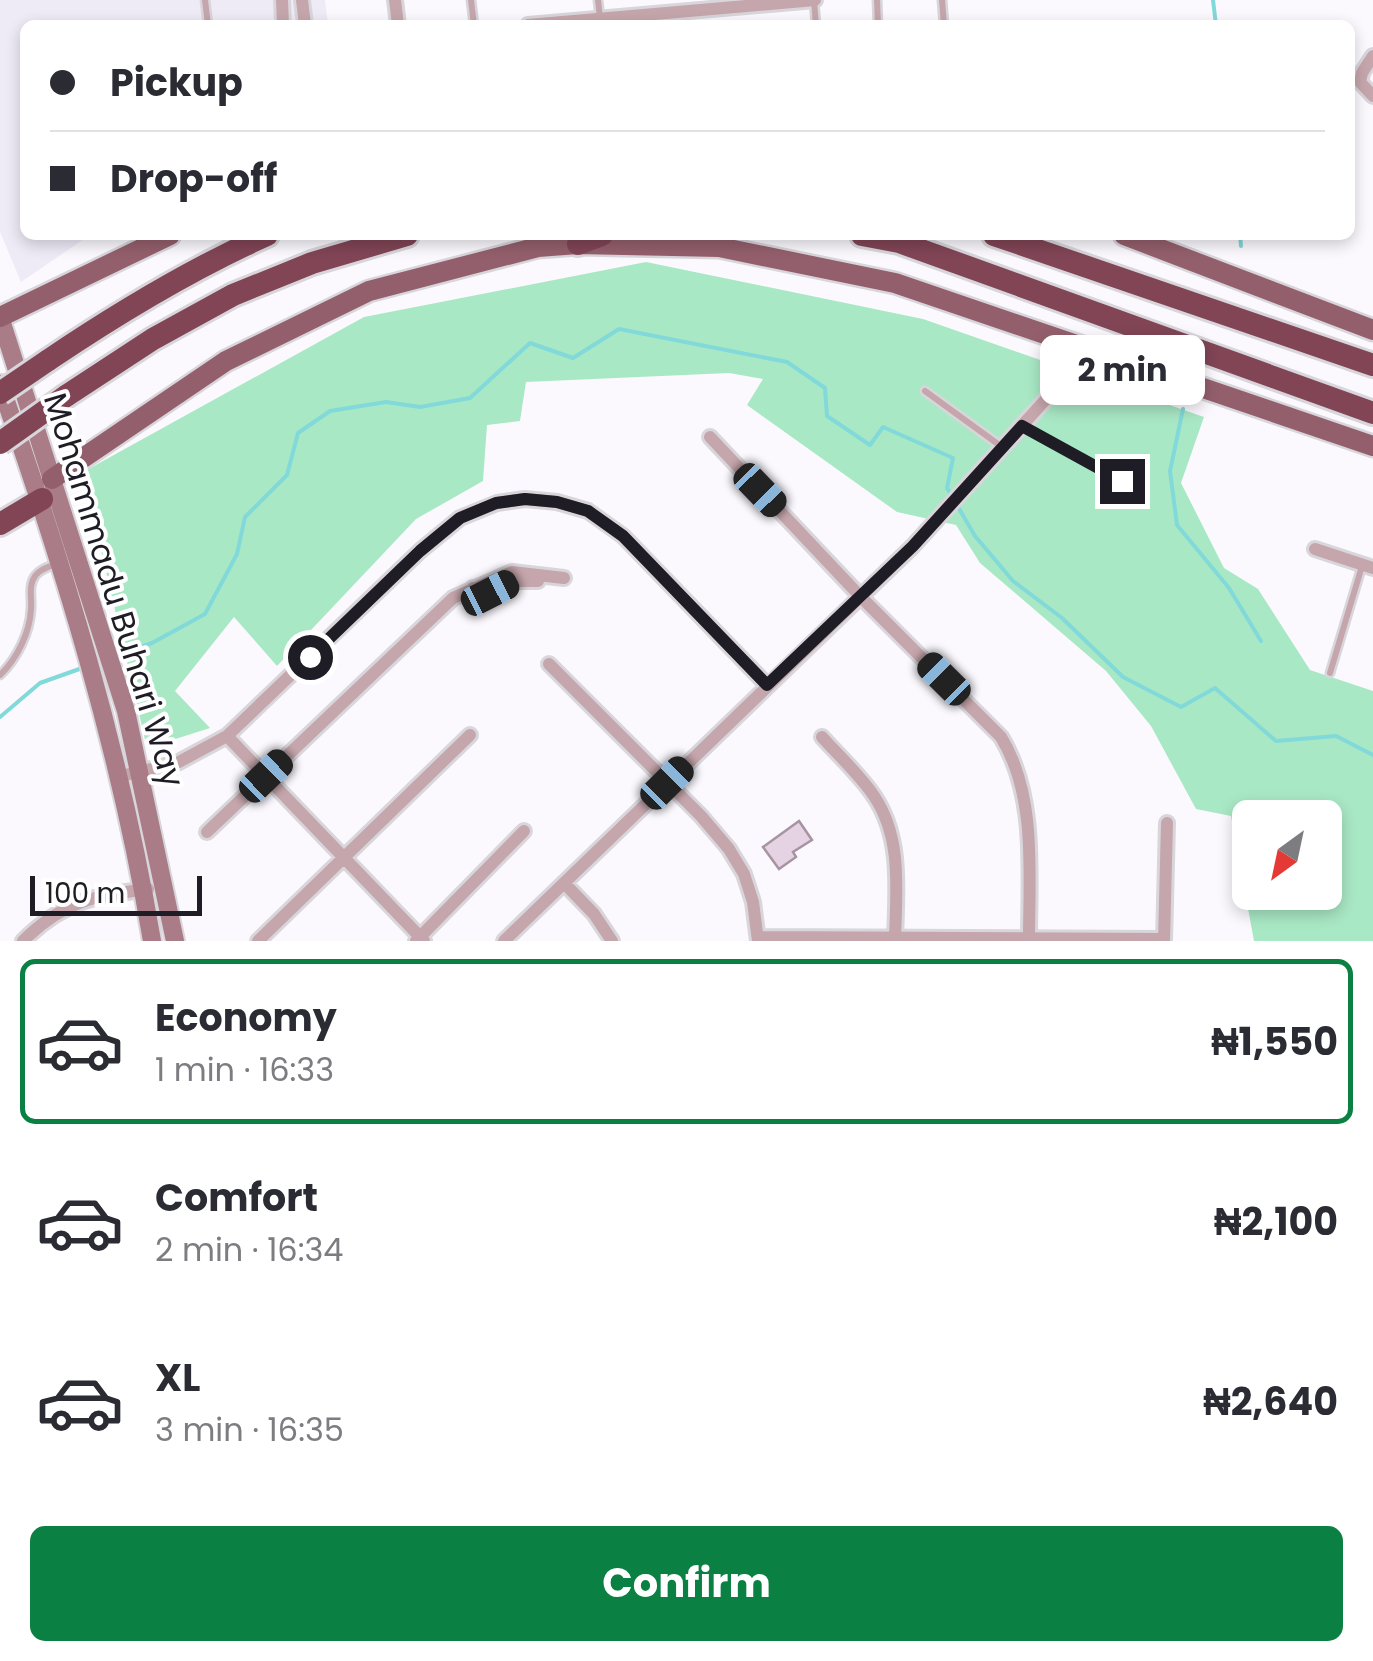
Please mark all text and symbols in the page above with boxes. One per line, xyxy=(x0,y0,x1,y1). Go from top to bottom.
text: Pickup xyxy=(110,56,243,109)
text: Drop-off xyxy=(110,152,278,205)
callout: 2 min xyxy=(1040,336,1204,406)
text: 2 min xyxy=(1078,347,1167,392)
street label: Mohammadu Buhari Way xyxy=(33,387,196,792)
car xyxy=(728,458,792,522)
route end xyxy=(1100,459,1145,504)
car xyxy=(456,566,524,620)
route start xyxy=(288,635,333,680)
car xyxy=(912,647,976,711)
car xyxy=(234,744,298,808)
car xyxy=(635,751,699,815)
north arrow xyxy=(1232,800,1342,910)
map controls xyxy=(1232,800,1342,910)
scale bar xyxy=(30,871,202,916)
text: 100 m xyxy=(45,874,125,913)
text: Economy xyxy=(155,991,337,1044)
icon: car xyxy=(35,997,125,1087)
text: ₦1,550 xyxy=(1211,1015,1338,1068)
text: 1 min · 16:33 xyxy=(155,1047,334,1092)
text: Comfort xyxy=(155,1171,318,1224)
icon: car xyxy=(35,1177,125,1267)
text: ₦2,100 xyxy=(1214,1195,1338,1248)
text: 2 min · 16:34 xyxy=(155,1227,343,1272)
text: XL xyxy=(155,1351,200,1404)
icon: car xyxy=(35,1357,125,1447)
text: ₦2,640 xyxy=(1203,1375,1338,1428)
text: 3 min · 16:35 xyxy=(155,1407,344,1452)
button: Confirm xyxy=(30,1526,1343,1641)

